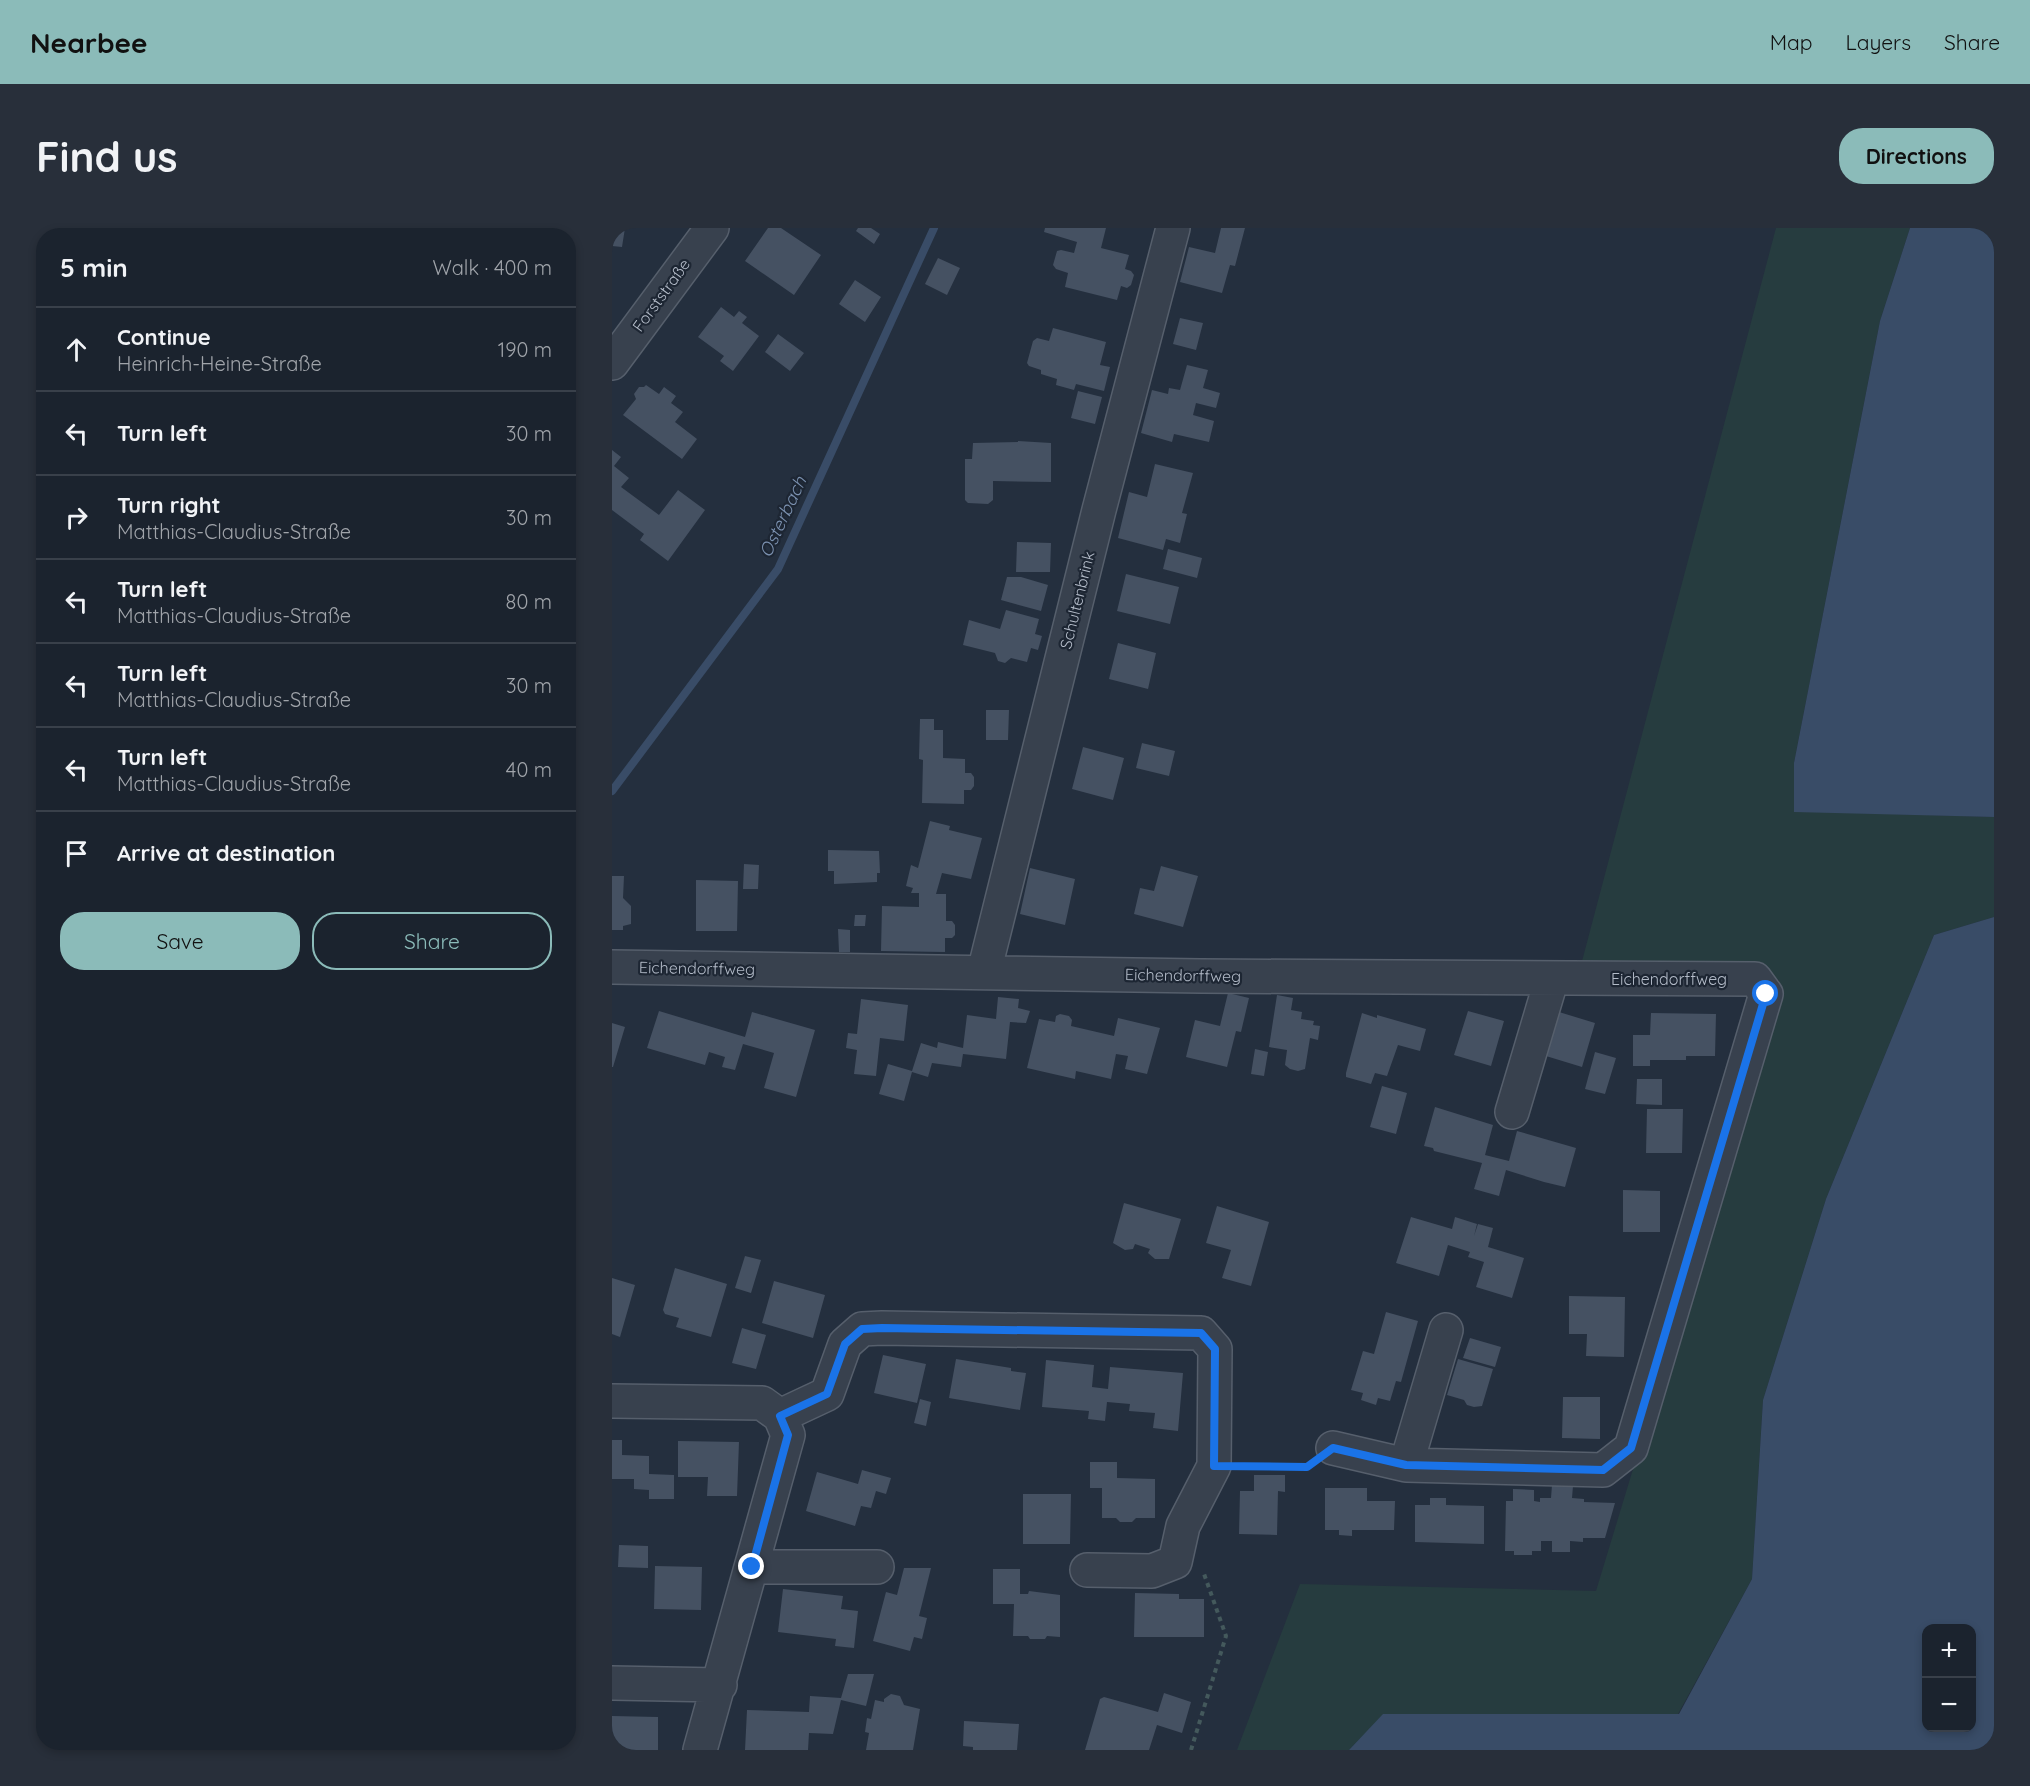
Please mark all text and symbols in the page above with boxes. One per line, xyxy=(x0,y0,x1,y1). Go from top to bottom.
text: Nearbee xyxy=(30,25,148,60)
text: Map xyxy=(1770,29,1813,55)
text: Layers xyxy=(1846,29,1911,55)
text: Share xyxy=(1944,29,2000,55)
button: Directions xyxy=(1839,128,1994,184)
text: Find us xyxy=(36,130,178,183)
text: 5 min xyxy=(60,251,128,284)
text: Walk · 400 m xyxy=(433,255,552,280)
street label: Forststraße xyxy=(628,255,694,335)
text: Continue xyxy=(117,323,211,351)
icon: ahead xyxy=(60,333,93,366)
text: 190 m xyxy=(498,337,552,362)
text: Heinrich-Heine-Straße xyxy=(117,351,322,376)
icon: left xyxy=(60,417,93,450)
text: Turn left xyxy=(117,419,207,447)
text: 30 m xyxy=(506,421,552,446)
water label: Osterbach xyxy=(754,472,812,561)
text: Turn right xyxy=(117,491,221,519)
icon: right xyxy=(60,501,93,534)
text: 30 m xyxy=(506,505,552,530)
text: Matthias-Claudius-Straße xyxy=(117,519,351,544)
street label: Schultenbrink xyxy=(1055,549,1099,651)
text: Turn left xyxy=(117,575,207,603)
icon: left xyxy=(60,585,93,618)
text: 80 m xyxy=(506,589,552,614)
text: Matthias-Claudius-Straße xyxy=(117,603,351,628)
text: Turn left xyxy=(117,659,207,687)
icon: left xyxy=(60,669,93,702)
text: 30 m xyxy=(506,673,552,698)
text: Matthias-Claudius-Straße xyxy=(117,687,351,712)
text: Turn left xyxy=(117,743,207,771)
icon: left xyxy=(60,753,93,786)
text: 40 m xyxy=(506,757,552,782)
text: Matthias-Claudius-Straße xyxy=(117,771,351,796)
icon: arrive xyxy=(60,837,93,870)
text: Arrive at destination xyxy=(117,839,335,867)
button: Save xyxy=(60,912,300,970)
button: Share xyxy=(312,912,552,970)
street label: Eichendorffweg xyxy=(639,957,755,979)
street label: Eichendorffweg xyxy=(1125,964,1241,986)
street label: Eichendorffweg xyxy=(1611,969,1727,989)
route start xyxy=(1752,980,1778,1006)
route end xyxy=(738,1553,764,1579)
map controls xyxy=(1922,1624,1976,1732)
button: + xyxy=(1922,1624,1976,1678)
button: − xyxy=(1922,1678,1976,1732)

